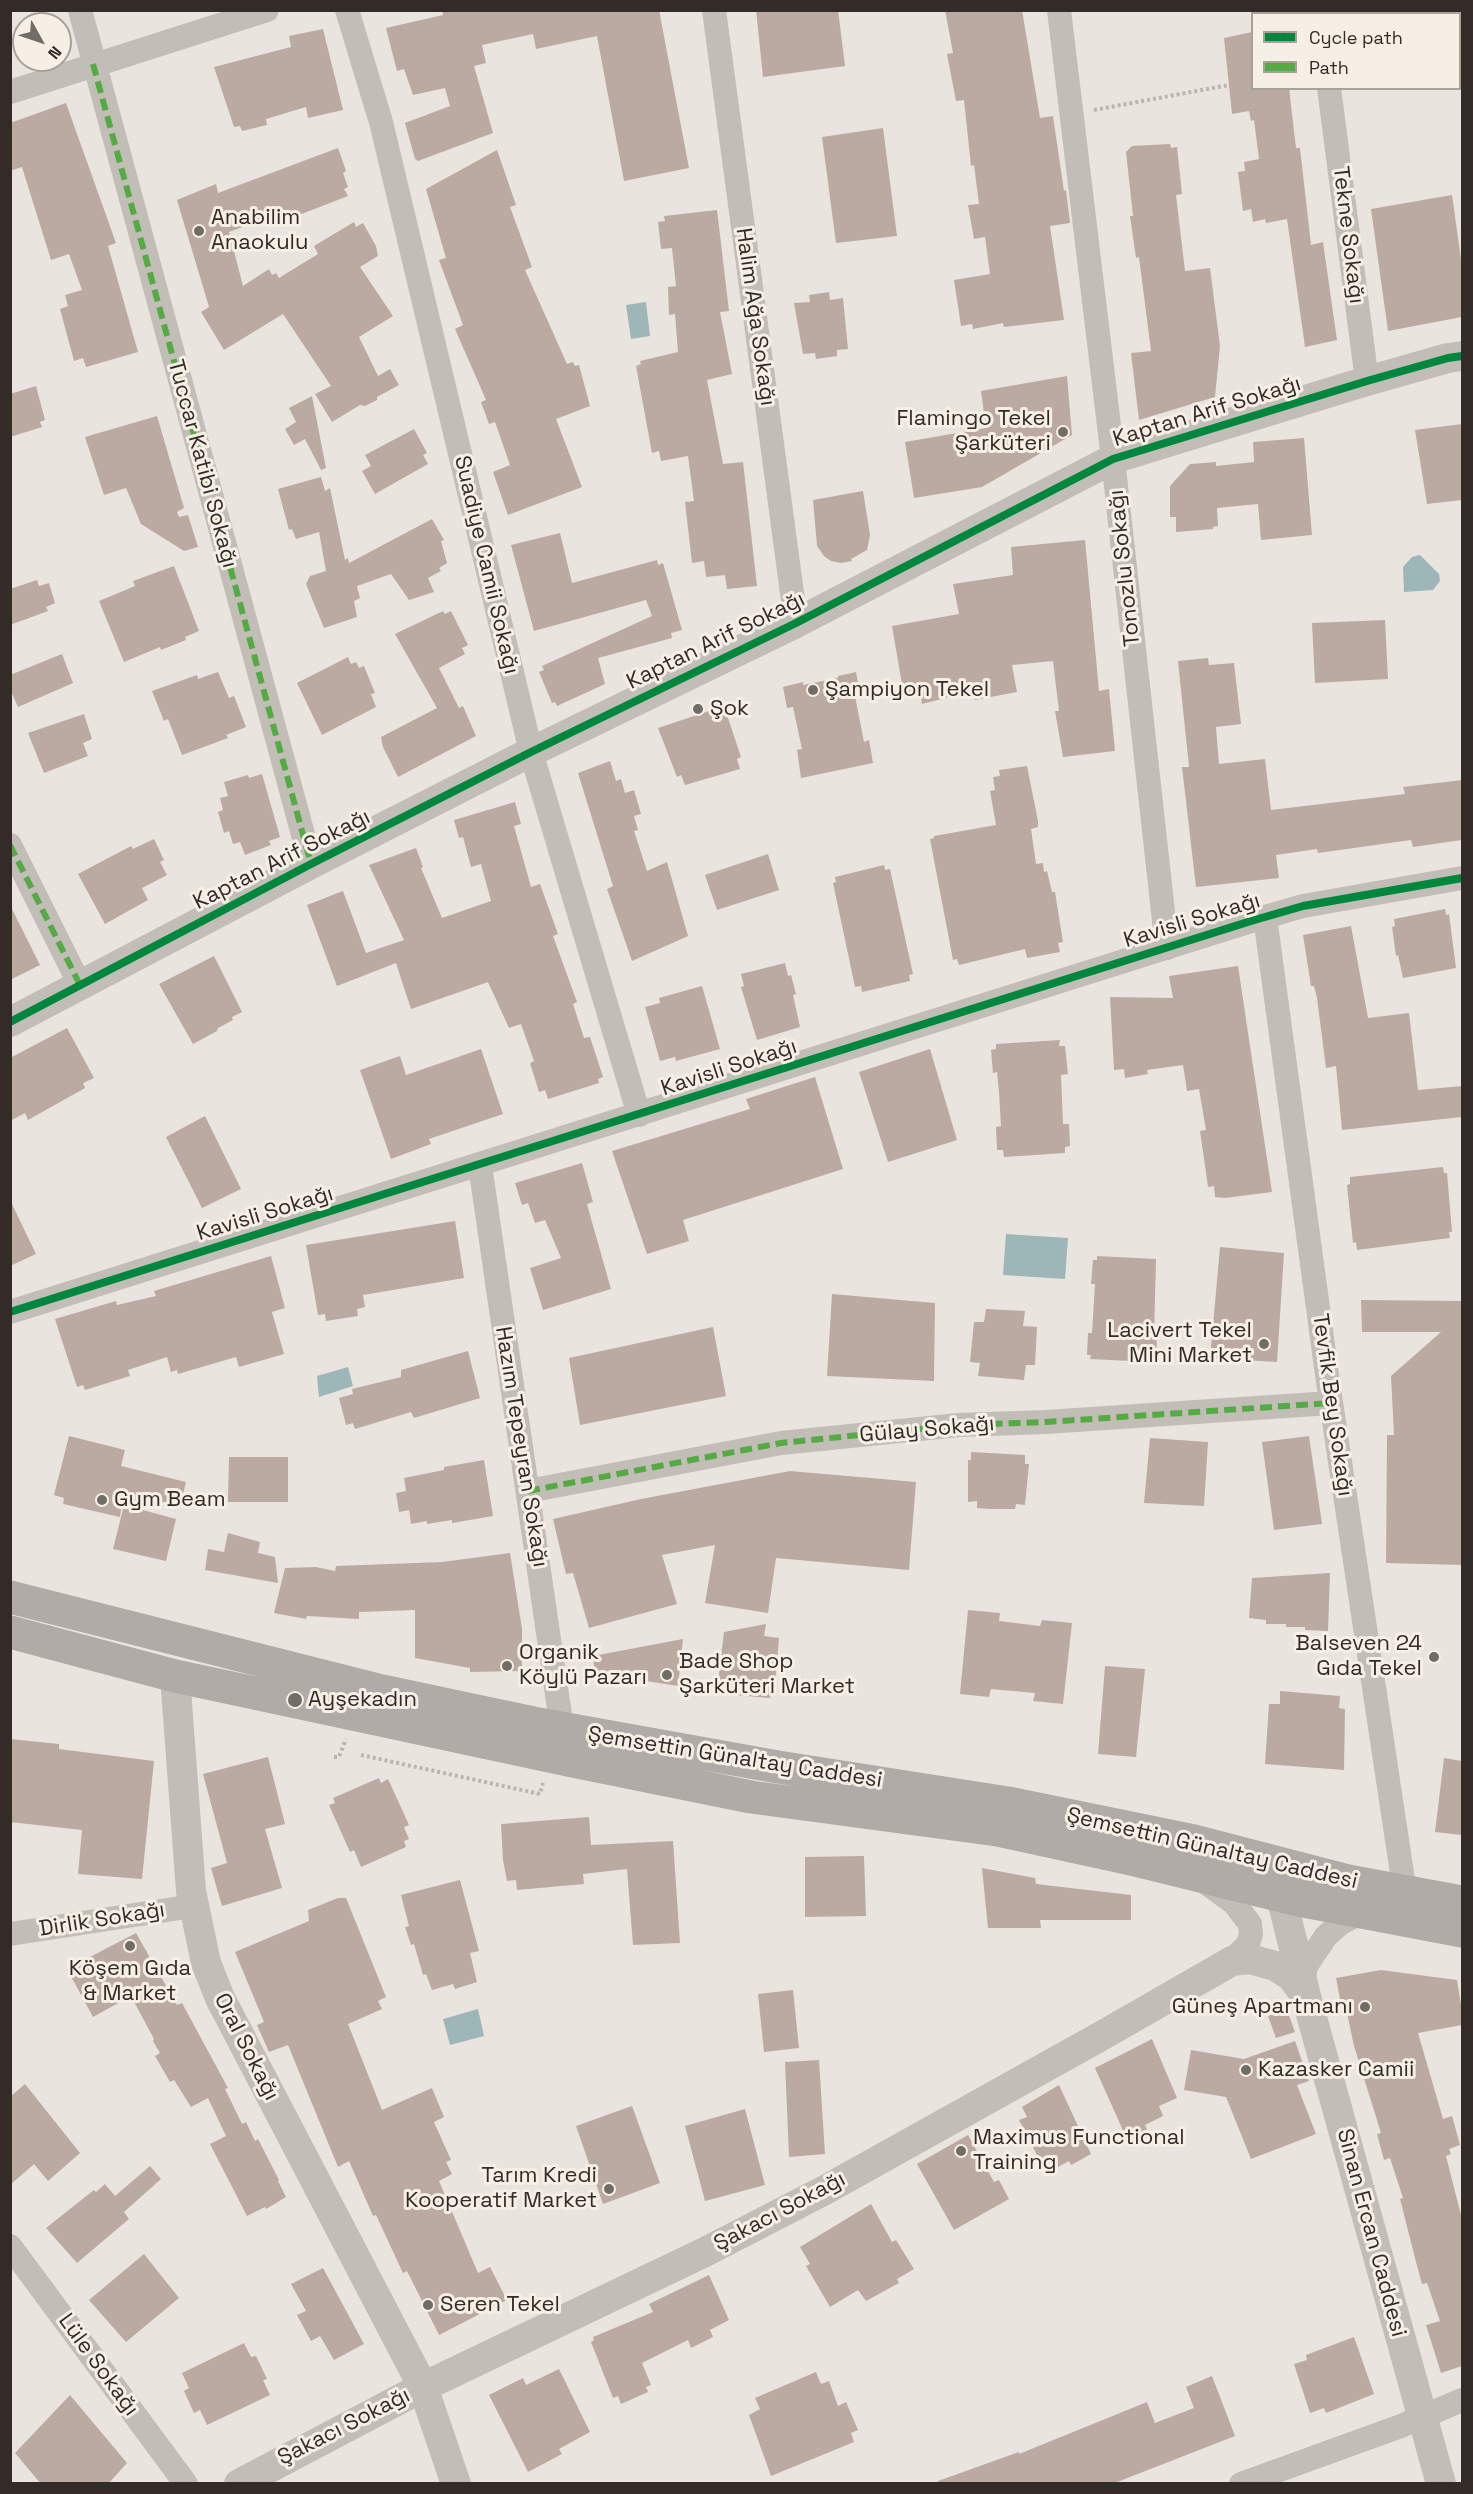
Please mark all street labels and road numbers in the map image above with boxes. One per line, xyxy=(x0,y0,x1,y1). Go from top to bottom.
street label: Tekne Sokağı xyxy=(1326,165,1370,305)
street label: Halim Ağa Sokağı xyxy=(729,226,781,408)
street label: Tuccar Katibi Sokağı xyxy=(162,357,242,571)
street label: Kaptan Arif Sokağı xyxy=(1110,371,1304,453)
street label: Suadiye Camii Sokağı xyxy=(448,453,524,677)
street label: Tonozlu Sokağı xyxy=(1104,488,1146,648)
street label: Kaptan Arif Sokağı xyxy=(623,586,809,696)
street label: Kaptan Arif Sokağı xyxy=(189,804,375,916)
street label: Kavisli Sokağı xyxy=(1121,888,1263,954)
street label: Kavisli Sokağı xyxy=(658,1034,800,1102)
street label: Kavisli Sokağı xyxy=(194,1181,336,1247)
street label: Tevfik Bey Sokağı xyxy=(1306,1312,1358,1498)
street label: Hazım Tepeyran Sokağı xyxy=(489,1325,553,1569)
street label: Gülay Sokağı xyxy=(858,1411,996,1449)
street label: Şemsettin Günaltay Caddesi xyxy=(586,1722,884,1794)
street label: Şemsettin Günaltay Caddesi xyxy=(1064,1803,1360,1895)
street label: Dirlik Sokağı xyxy=(37,1897,167,1943)
street label: Oral Sokağı xyxy=(208,1989,284,2105)
street label: Sinan Ercan Caddesi xyxy=(1331,2126,1411,2340)
street label: Şakacı Sokağı xyxy=(710,2166,850,2258)
street label: Lüle Sokağı xyxy=(52,2309,144,2421)
street label: Şakacı Sokağı xyxy=(273,2382,415,2472)

